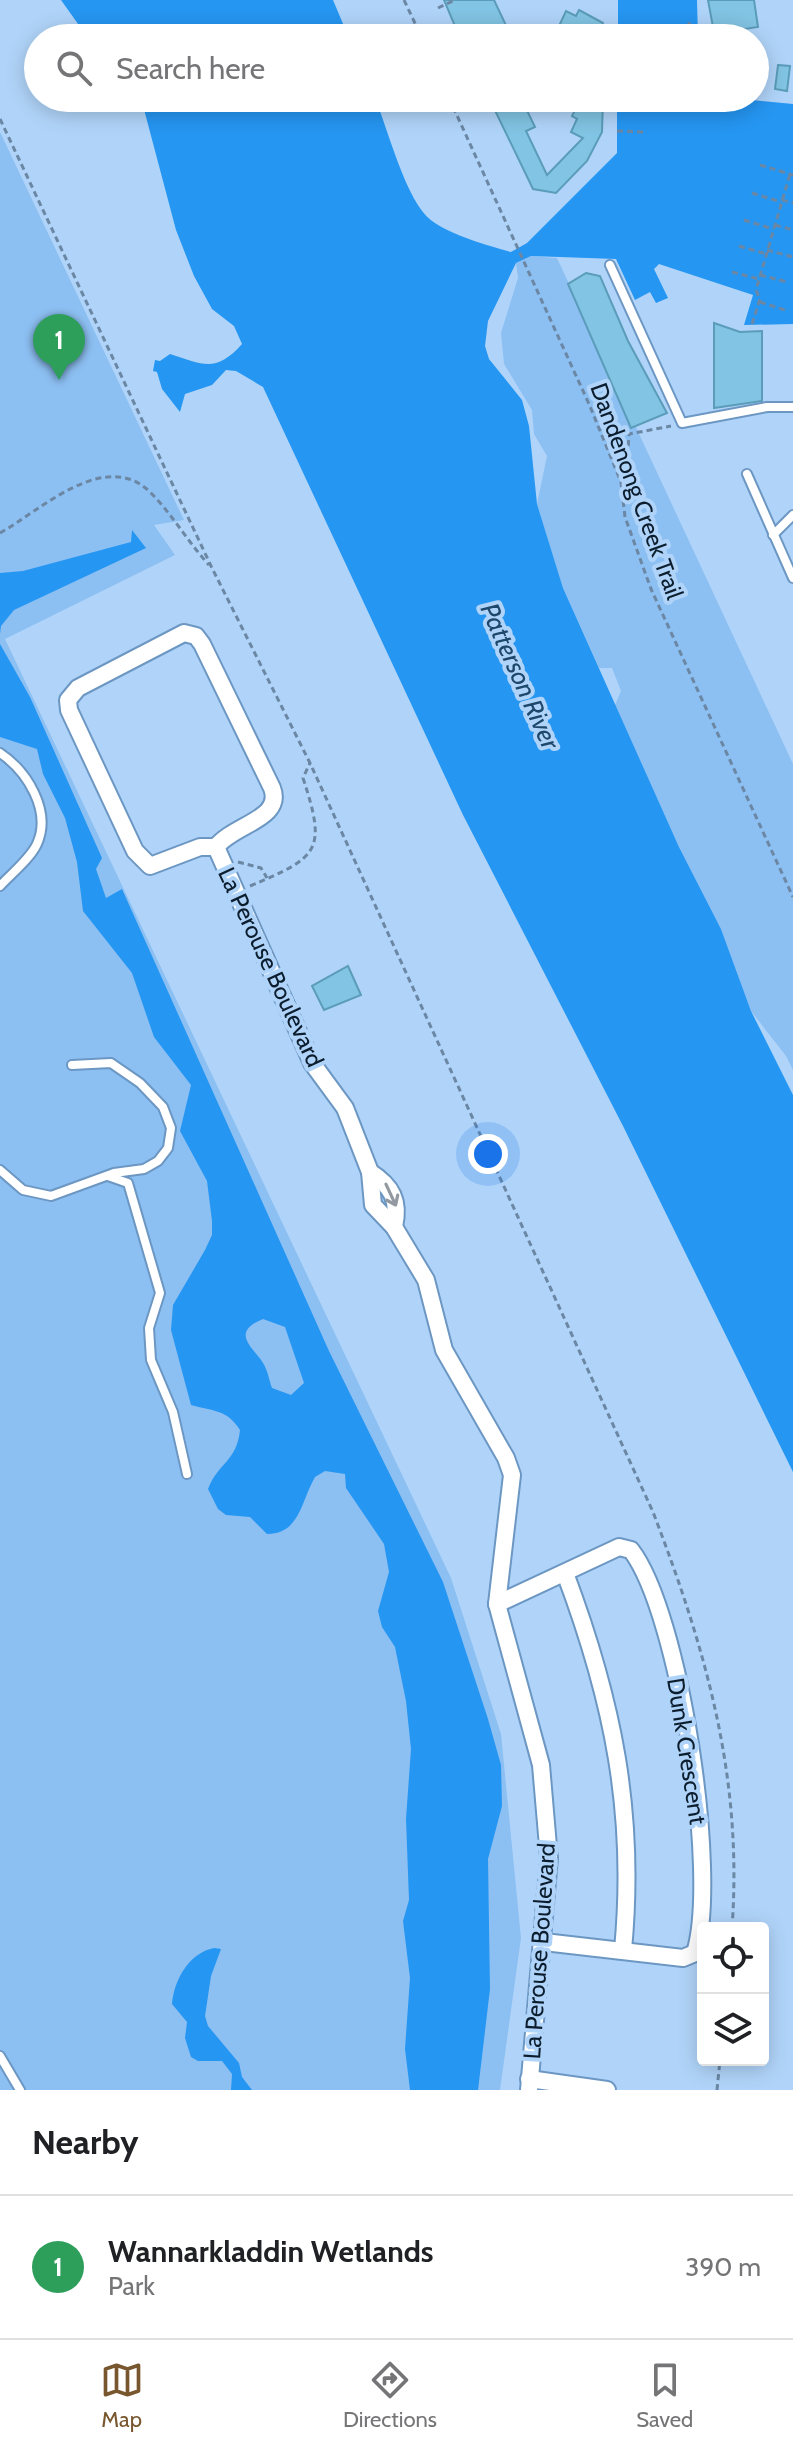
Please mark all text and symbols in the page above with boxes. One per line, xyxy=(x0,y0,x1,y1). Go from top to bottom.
search box xyxy=(24,24,769,112)
icon: search xyxy=(52,46,96,90)
text: Search here xyxy=(116,50,265,87)
pin: 1 xyxy=(33,314,85,380)
street label: Dandenong Creek Trail xyxy=(584,379,690,603)
water label: Patterson River xyxy=(474,598,567,755)
street label: La Perouse Boulevard xyxy=(212,863,330,1071)
your location xyxy=(468,1134,508,1174)
one-way arrow xyxy=(385,1183,400,1207)
street label: Dunk Crescent xyxy=(661,1676,713,1826)
street label: La Perouse Boulevard xyxy=(517,1842,561,2060)
map controls xyxy=(697,1922,769,2066)
button: locate xyxy=(697,1922,769,1994)
button: layers xyxy=(697,1994,769,2066)
text: Nearby xyxy=(32,2121,139,2163)
text: Wannarkladdin Wetlands xyxy=(108,2233,434,2270)
text: 1 xyxy=(53,2251,63,2283)
text: 390 m xyxy=(685,2251,761,2283)
text: Park xyxy=(108,2270,155,2302)
tab: Map xyxy=(100,2358,144,2433)
tab: Directions xyxy=(343,2358,437,2433)
tab: Saved xyxy=(636,2358,693,2433)

